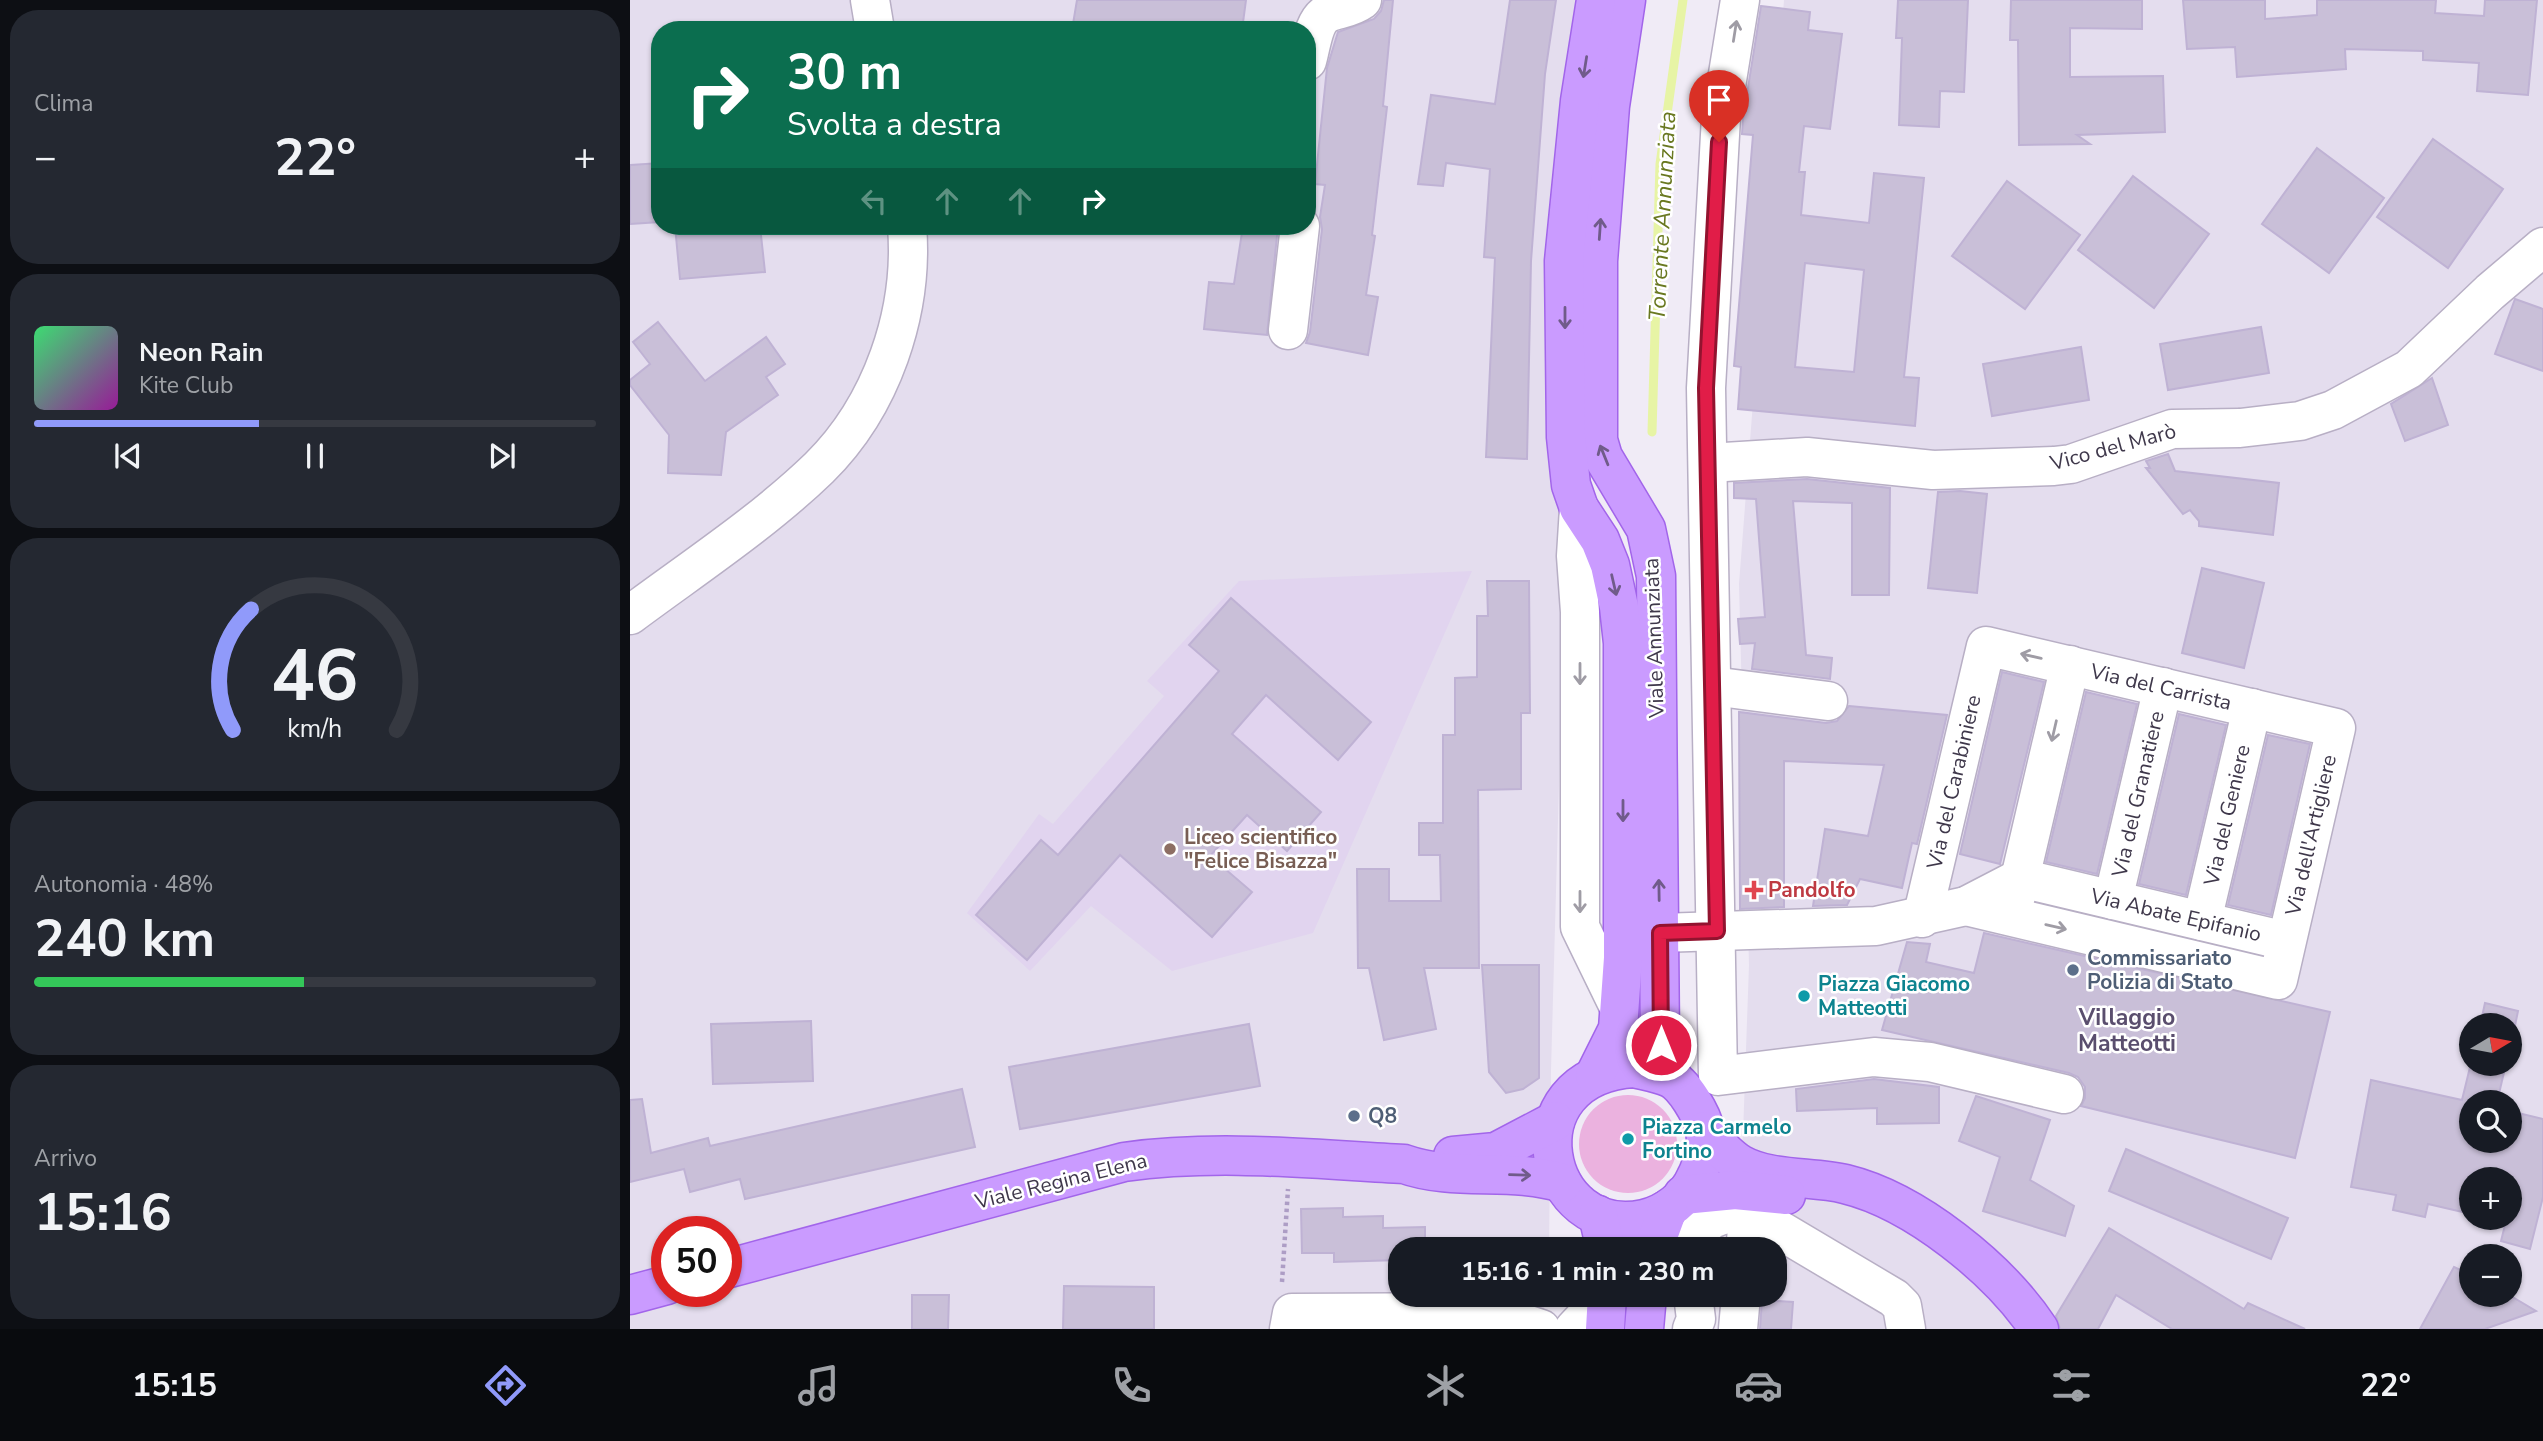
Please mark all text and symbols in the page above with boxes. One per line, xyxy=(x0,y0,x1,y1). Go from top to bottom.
one-way arrow xyxy=(1729,20,1742,43)
text: 30 m xyxy=(787,39,902,106)
icon: right xyxy=(672,49,763,140)
one-way arrow xyxy=(1578,56,1591,78)
pin xyxy=(1689,70,1749,142)
icon: arrive xyxy=(1700,81,1738,119)
text: Clima xyxy=(34,88,94,119)
text: Svolta a destra xyxy=(787,103,1002,146)
water label: Torrente Annunziata xyxy=(1642,110,1683,322)
text: 22° xyxy=(274,122,356,193)
text: − xyxy=(34,132,57,183)
text: + xyxy=(573,132,596,183)
icon: left xyxy=(855,182,893,220)
icon: ahead xyxy=(928,182,966,220)
icon: ahead xyxy=(1001,182,1039,220)
icon: right xyxy=(1074,182,1112,220)
one-way arrow xyxy=(1594,217,1607,240)
one-way arrow xyxy=(1558,307,1572,330)
text: Neon Rain xyxy=(139,335,264,370)
text: Kite Club xyxy=(139,370,233,401)
street label: Vico del Marò xyxy=(2046,417,2179,477)
icon: previous xyxy=(109,437,147,475)
icon: pause xyxy=(296,437,334,475)
icon: next xyxy=(483,437,521,475)
one-way arrow xyxy=(1596,445,1609,466)
street label: Viale Annunziata xyxy=(1637,557,1671,720)
one-way arrow xyxy=(1608,573,1621,596)
text: 46 xyxy=(271,627,359,727)
one-way arrow xyxy=(2021,649,2043,662)
street label: Via del Carrista xyxy=(2087,657,2234,717)
one-way arrow xyxy=(1573,662,1587,685)
street label: Via del Carabiniere xyxy=(1920,692,1988,873)
street label: Via del Granatiere xyxy=(2105,708,2171,881)
text: km/h xyxy=(287,712,343,746)
one-way arrow xyxy=(2047,720,2060,742)
street label: Via del Geniere xyxy=(2197,742,2257,889)
street label: Via dell'Artigliere xyxy=(2279,752,2343,919)
one-way arrow xyxy=(1616,800,1630,823)
place label: Liceo scientifico "Felice Bisazza" xyxy=(1184,823,1337,875)
marker: Liceo scientifico "Felice Bisazza" xyxy=(1162,841,1178,857)
text: Autonomia · 48% xyxy=(34,869,214,900)
place label: Pandolfo xyxy=(1768,876,1856,904)
one-way arrow xyxy=(1652,879,1666,902)
marker: Pandolfo xyxy=(1746,882,1762,898)
street label: Via Abate Epifanio xyxy=(2087,882,2264,948)
one-way arrow xyxy=(1573,890,1587,913)
text: 240 km xyxy=(34,903,215,974)
one-way arrow xyxy=(2044,921,2067,934)
place label: Commissariato Polizia di Stato xyxy=(2087,944,2233,996)
marker: Commissariato Polizia di Stato xyxy=(2065,962,2081,978)
place label: Piazza Giacomo Matteotti xyxy=(1818,970,1970,1022)
marker: Piazza Giacomo Matteotti xyxy=(1796,988,1812,1004)
district label: Villaggio Matteotti xyxy=(2078,1002,2176,1059)
position arrow xyxy=(1624,1008,1698,1082)
north arrow xyxy=(2459,1013,2522,1076)
map controls xyxy=(2459,1013,2522,1307)
button: search xyxy=(2459,1090,2522,1153)
place label: Q8 xyxy=(1368,1102,1397,1130)
marker: Q8 xyxy=(1346,1108,1362,1124)
place label: Piazza Carmelo Fortino xyxy=(1642,1113,1792,1165)
marker: Piazza Carmelo Fortino xyxy=(1620,1131,1636,1147)
text: Arrivo xyxy=(34,1143,97,1174)
street label: Viale Regina Elena xyxy=(971,1146,1150,1216)
button: + xyxy=(2459,1167,2522,1230)
one-way arrow xyxy=(1508,1168,1531,1182)
text: 15:16 xyxy=(34,1177,172,1248)
speed limit sign: 50 xyxy=(651,1216,742,1307)
button: − xyxy=(2459,1244,2522,1307)
text: 15:16 · 1 min · 230 m xyxy=(1461,1254,1714,1289)
icon: directions xyxy=(481,1361,530,1410)
icon: music xyxy=(794,1361,843,1410)
icon: phone xyxy=(1107,1361,1156,1410)
icon: climate xyxy=(1421,1361,1470,1410)
icon: car xyxy=(1734,1361,1783,1410)
icon: filters xyxy=(2047,1361,2096,1410)
text: 15:15 xyxy=(132,1364,217,1407)
text: 22° xyxy=(2360,1364,2411,1407)

